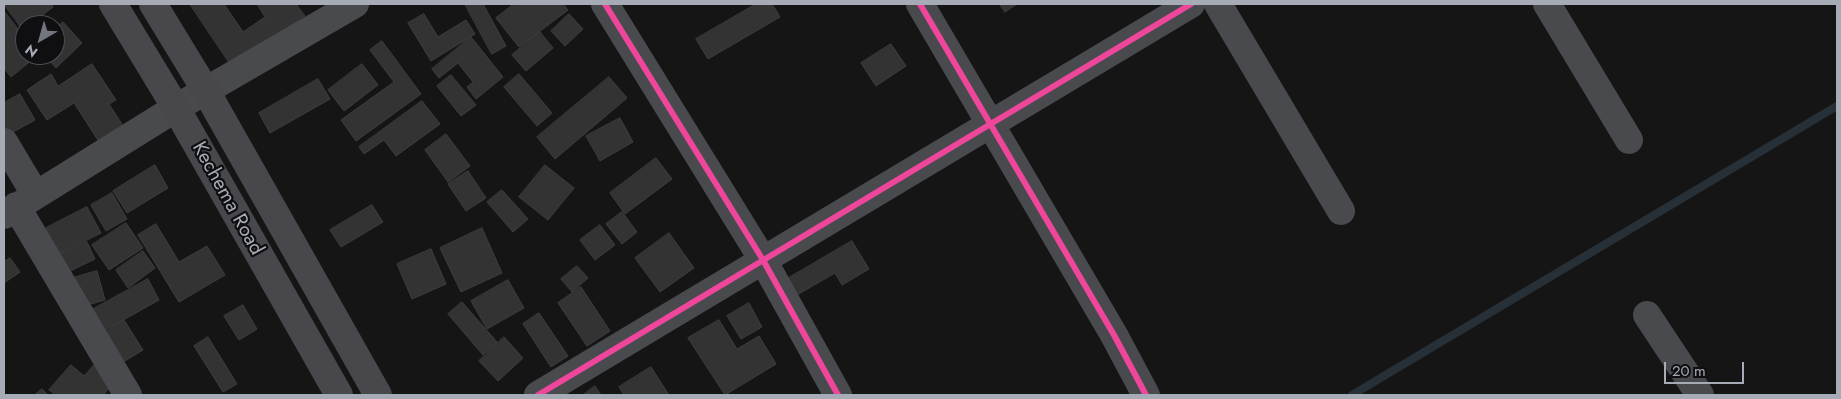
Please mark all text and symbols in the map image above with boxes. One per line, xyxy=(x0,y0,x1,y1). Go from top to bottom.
north arrow xyxy=(15,15,65,65)
text: N xyxy=(21,40,42,62)
street label: Kechema Road xyxy=(186,138,268,260)
scale bar xyxy=(1666,352,1746,384)
text: 20 m xyxy=(1672,360,1706,382)

